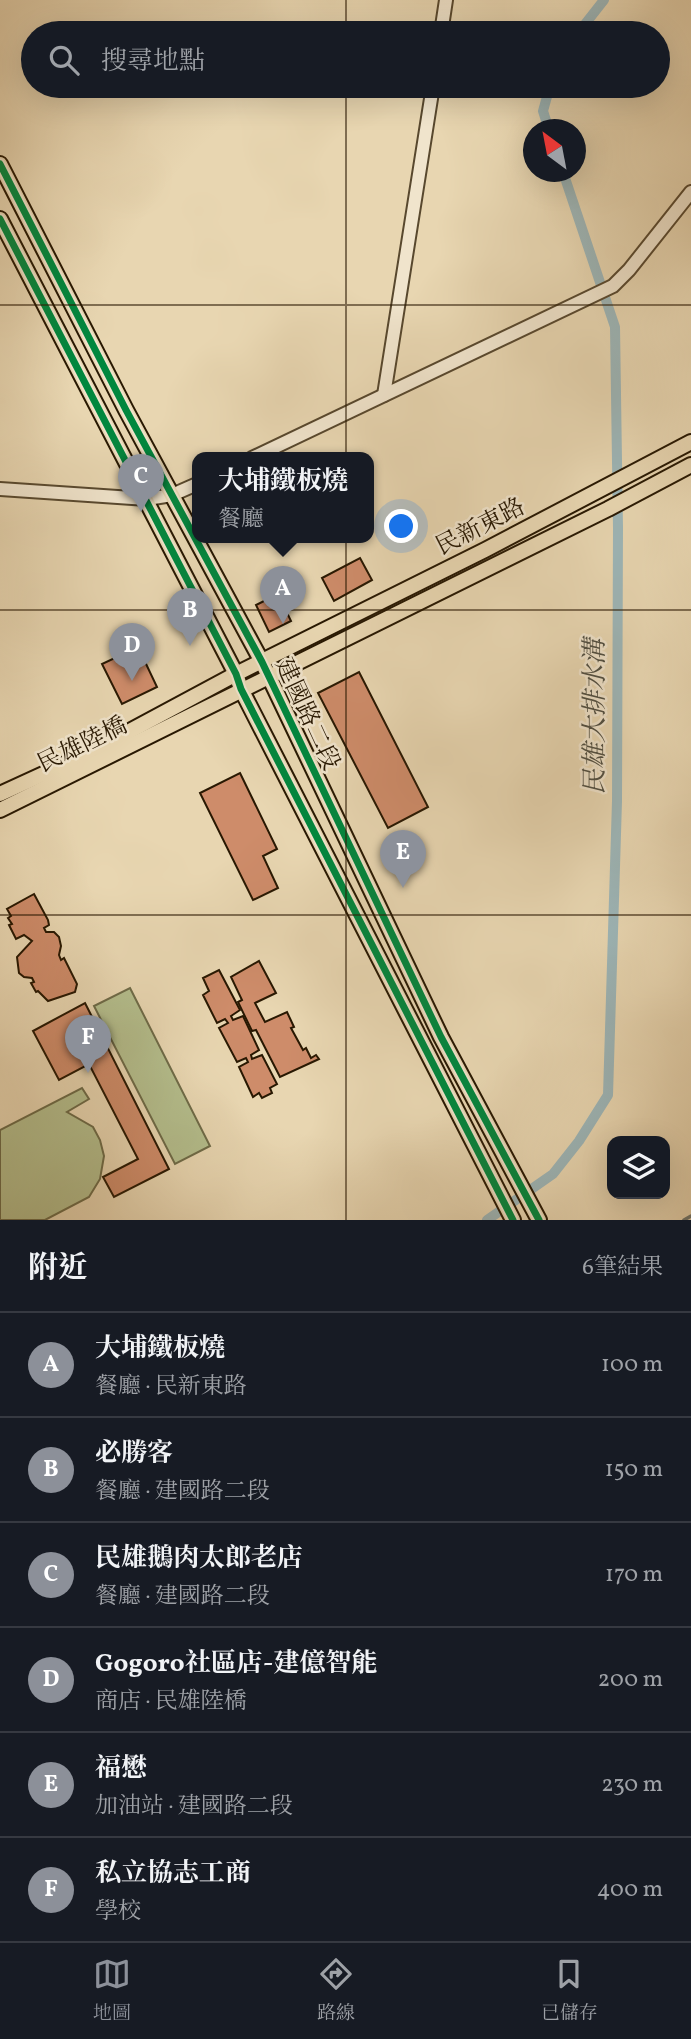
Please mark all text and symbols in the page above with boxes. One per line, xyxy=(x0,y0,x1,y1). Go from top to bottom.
search box xyxy=(21,21,670,98)
icon: search xyxy=(45,41,83,79)
text: 搜尋地點 xyxy=(101,44,205,80)
north arrow xyxy=(523,119,586,182)
popup xyxy=(192,452,374,543)
pin: C xyxy=(118,454,164,512)
text: 大埔鐵板燒 xyxy=(218,464,348,500)
street label: 民新東路 xyxy=(430,491,531,565)
text: 餐廳 xyxy=(218,504,264,536)
your location xyxy=(384,509,418,543)
pin: A xyxy=(260,566,306,624)
pin: B xyxy=(167,588,213,646)
pin: D xyxy=(109,623,155,681)
water label: 民雄大排水溝 xyxy=(578,635,614,795)
street label: 建國路二段 xyxy=(265,653,347,776)
street label: 民雄陸橋 xyxy=(32,709,133,782)
pin: E xyxy=(380,830,426,888)
pin: F xyxy=(65,1015,111,1073)
map controls xyxy=(607,1136,670,1199)
button: layers xyxy=(607,1136,670,1199)
text: 附近 xyxy=(28,1248,88,1290)
text: 6筆結果 xyxy=(582,1252,663,1284)
text: 大埔鐵板燒 xyxy=(95,1331,225,1367)
text: A xyxy=(43,1349,59,1381)
text: 100 m xyxy=(601,1349,663,1381)
text: 餐廳 · 民新東路 xyxy=(95,1371,247,1403)
text: 必勝客 xyxy=(95,1436,173,1472)
text: B xyxy=(43,1454,59,1486)
text: 150 m xyxy=(605,1454,663,1486)
text: 餐廳 · 建國路二段 xyxy=(95,1476,270,1508)
text: 民雄鵝肉太郎老店 xyxy=(95,1541,303,1577)
text: C xyxy=(44,1559,58,1591)
text: 170 m xyxy=(605,1559,663,1591)
text: 餐廳 · 建國路二段 xyxy=(95,1581,270,1613)
text: Gogoro社區店-建億智能 xyxy=(95,1646,378,1682)
text: D xyxy=(43,1664,59,1696)
text: 200 m xyxy=(598,1664,663,1696)
text: 商店 · 民雄陸橋 xyxy=(95,1686,247,1718)
text: 福懋 xyxy=(95,1751,147,1787)
text: E xyxy=(44,1769,58,1801)
text: 230 m xyxy=(601,1769,663,1801)
text: 加油站 · 建國路二段 xyxy=(95,1791,293,1823)
text: 私立協志工商 xyxy=(95,1856,251,1892)
text: F xyxy=(44,1874,58,1906)
text: 400 m xyxy=(597,1874,663,1906)
text: 學校 xyxy=(95,1896,141,1928)
tab: 地圖 xyxy=(93,1955,131,2027)
tab: 路線 xyxy=(317,1955,355,2027)
tab: 已儲存 xyxy=(541,1955,598,2027)

